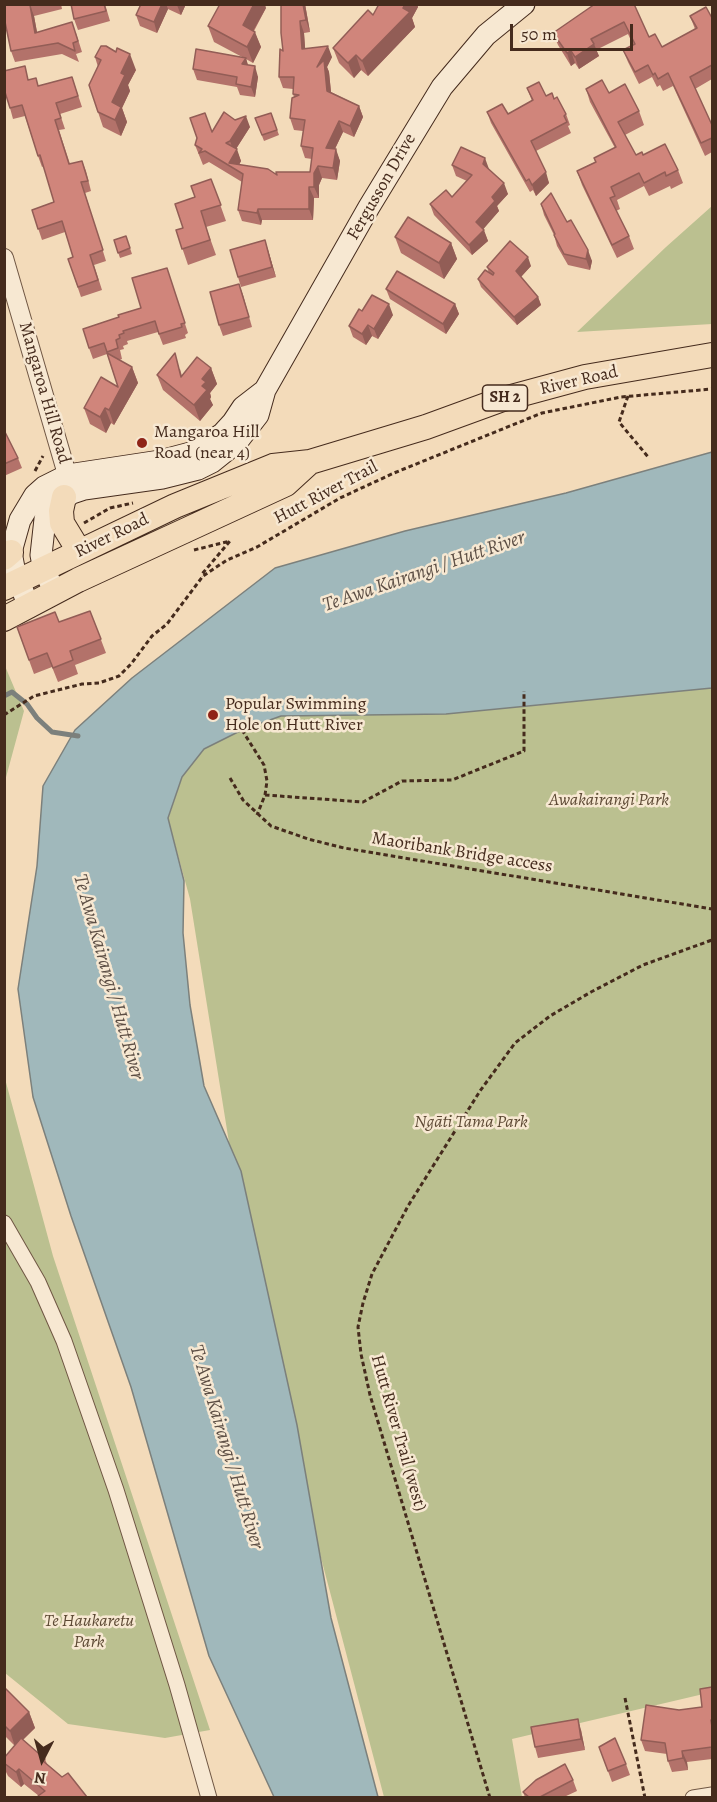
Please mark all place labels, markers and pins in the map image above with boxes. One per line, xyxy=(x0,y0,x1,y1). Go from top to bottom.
place label: Mangaroa Hill Road (near 4) xyxy=(154,422,259,464)
marker: Mangaroa Hill Road (near 4) xyxy=(135,436,149,450)
place label: Popular Swimming Hole on Hutt River xyxy=(225,694,366,736)
marker: Popular Swimming Hole on Hutt River xyxy=(206,708,220,722)

